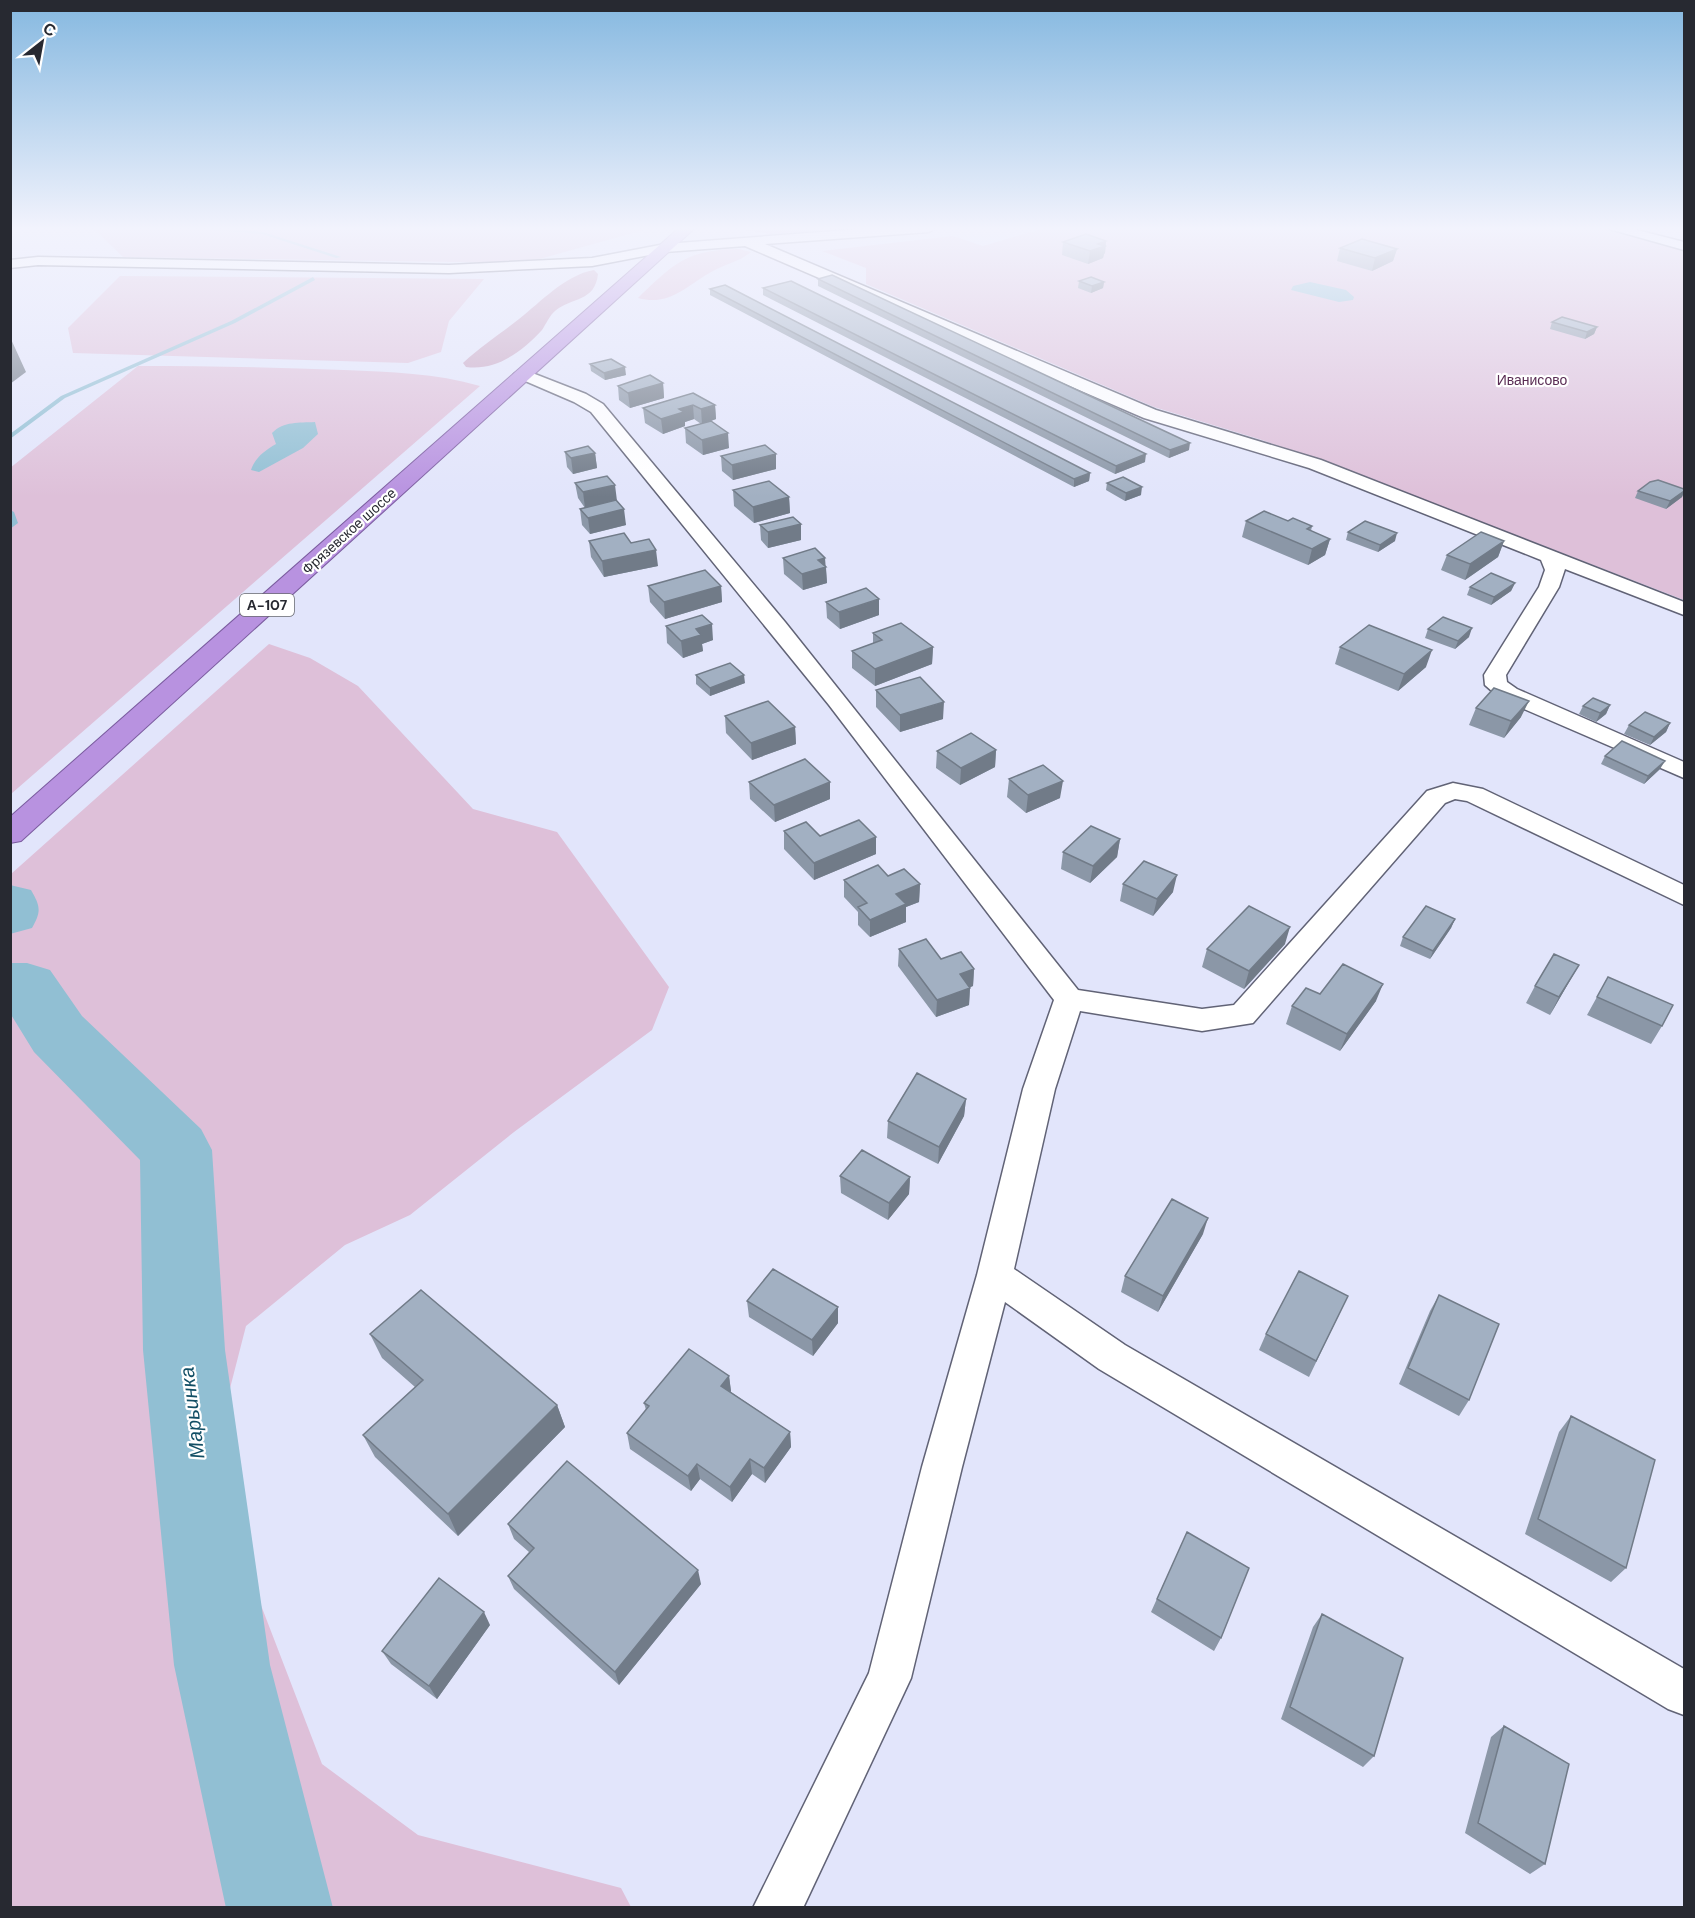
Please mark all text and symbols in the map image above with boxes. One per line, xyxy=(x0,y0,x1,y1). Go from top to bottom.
north arrow xyxy=(12,12,72,72)
text: С xyxy=(39,18,60,42)
park label: Иванисово xyxy=(1497,371,1568,389)
street label: Фрязевское шоссе xyxy=(298,484,400,578)
road number: А-107 xyxy=(240,594,294,616)
water label: Марьинка xyxy=(173,1366,211,1460)

